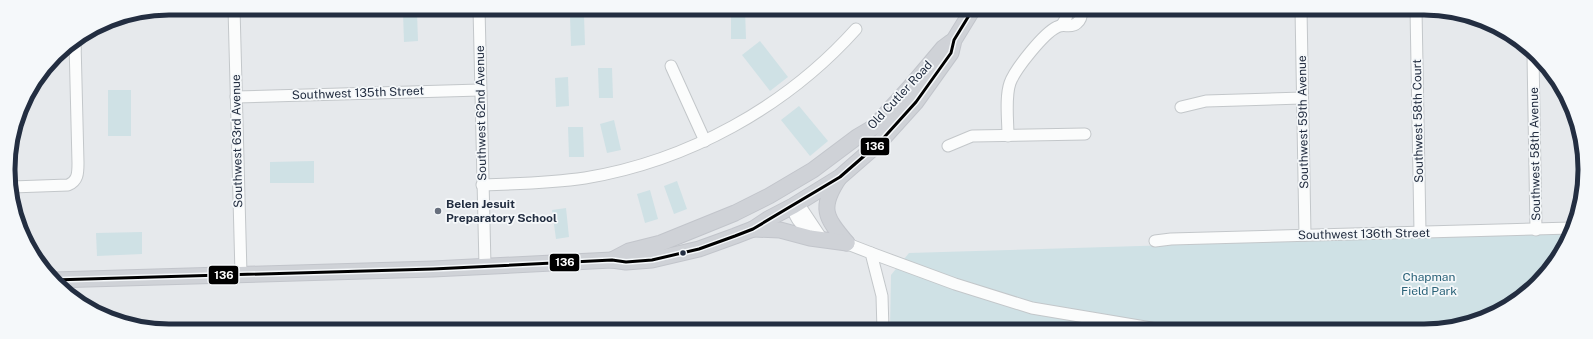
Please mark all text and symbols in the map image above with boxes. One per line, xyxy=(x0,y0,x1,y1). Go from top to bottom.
street label: Southwest 62nd Avenue xyxy=(473,45,489,181)
street label: Southwest 59th Avenue xyxy=(1295,55,1311,189)
street label: Old Cutler Road xyxy=(865,58,935,132)
street label: Southwest 58th Court xyxy=(1410,59,1426,183)
street label: Southwest 63rd Avenue xyxy=(229,74,245,208)
street label: Southwest 135th Street xyxy=(292,84,425,102)
street label: Southwest 58th Avenue xyxy=(1527,87,1543,221)
line badge: 136 xyxy=(860,137,890,156)
text: 136 xyxy=(865,140,885,152)
place label: Belen Jesuit Preparatory School xyxy=(446,197,557,225)
marker: Belen Jesuit Preparatory School xyxy=(433,206,443,216)
street label: Southwest 136th Street xyxy=(1298,226,1430,242)
unlabelled marker xyxy=(678,248,688,258)
line badge: 136 xyxy=(549,253,580,272)
text: 136 xyxy=(555,256,575,268)
line badge: 136 xyxy=(208,265,239,285)
text: 136 xyxy=(214,269,234,281)
park label: Chapman Field Park xyxy=(1401,270,1457,298)

